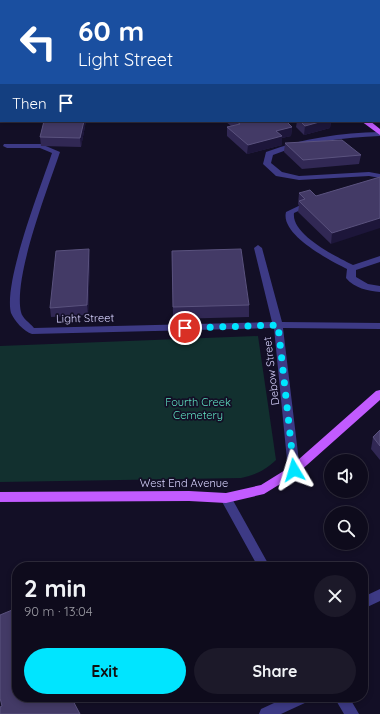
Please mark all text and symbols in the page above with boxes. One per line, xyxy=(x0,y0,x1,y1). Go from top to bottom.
text: 60 m xyxy=(78,13,144,48)
icon: left xyxy=(12,16,64,68)
text: Light Street xyxy=(78,48,173,71)
icon: arrive xyxy=(55,92,77,114)
text: Then xyxy=(12,94,47,113)
street label: Light Street xyxy=(56,310,114,326)
pin xyxy=(168,311,202,345)
icon: arrive xyxy=(174,317,196,339)
street label: Debow Street xyxy=(260,336,282,406)
park label: Fourth Creek Cemetery xyxy=(165,395,231,422)
position arrow xyxy=(273,449,315,491)
map controls xyxy=(324,454,368,550)
button: sound xyxy=(324,454,368,498)
street label: West End Avenue xyxy=(140,476,228,490)
button: search xyxy=(324,506,368,550)
text: 2 min xyxy=(24,573,86,603)
button: close xyxy=(314,575,356,617)
text: 90 m · 13:04 xyxy=(24,603,93,619)
button: Exit xyxy=(24,648,186,694)
button: Share xyxy=(194,648,356,694)

